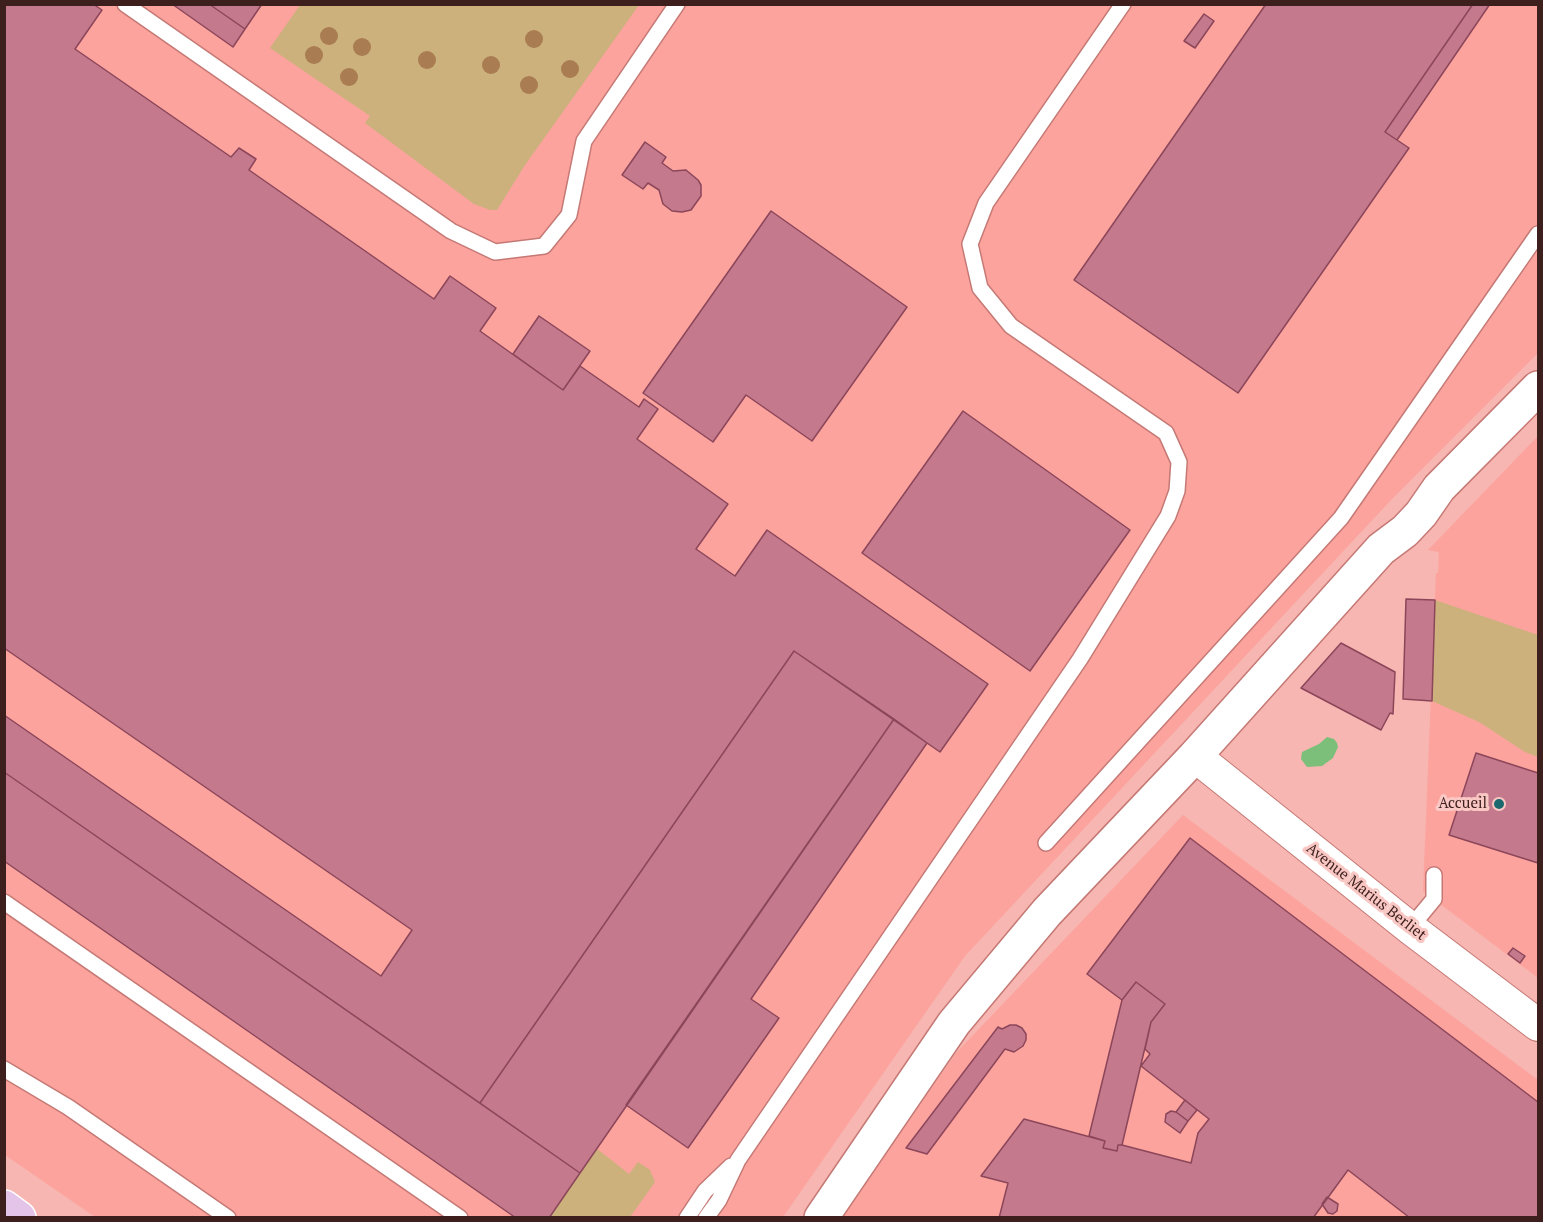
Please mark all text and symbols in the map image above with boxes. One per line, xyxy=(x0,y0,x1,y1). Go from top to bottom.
place label: Accueil xyxy=(1438,795,1487,813)
marker: Accueil xyxy=(1492,797,1506,811)
street label: Avenue Marius Berliet xyxy=(1303,840,1429,944)

